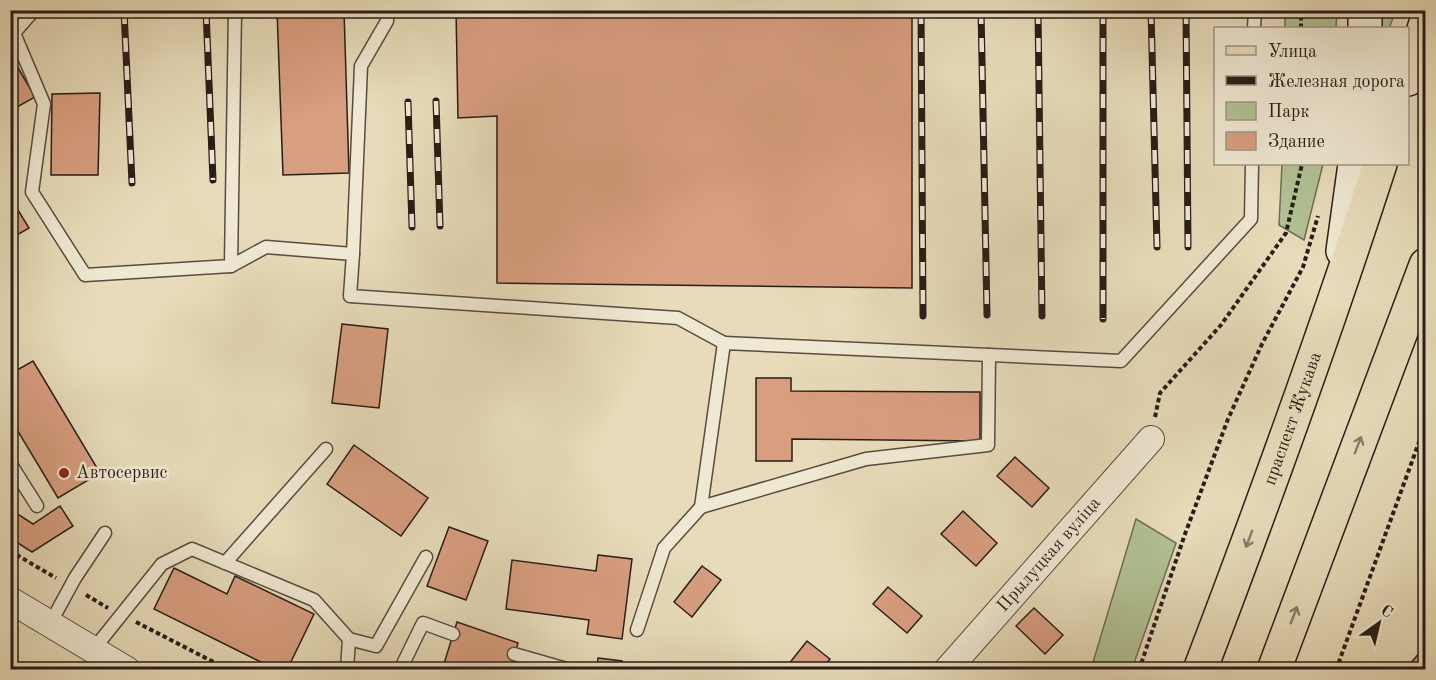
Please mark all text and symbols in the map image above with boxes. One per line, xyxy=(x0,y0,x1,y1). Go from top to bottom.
legend xyxy=(1214,27,1409,165)
text: Улица xyxy=(1268,43,1317,61)
text: Железная дорога xyxy=(1268,73,1405,91)
text: Парк xyxy=(1268,103,1309,121)
text: Здание xyxy=(1268,133,1325,151)
street label: праспект Жукава xyxy=(1261,350,1325,488)
one-way arrow xyxy=(1353,436,1364,455)
place label: Автосервис xyxy=(76,464,168,482)
marker: Автосервис xyxy=(57,466,71,480)
street label: Прылуцкая вуліца xyxy=(994,494,1104,615)
one-way arrow xyxy=(1243,530,1254,548)
north arrow xyxy=(1349,593,1409,653)
text: С xyxy=(1377,603,1395,622)
one-way arrow xyxy=(1290,606,1301,625)

